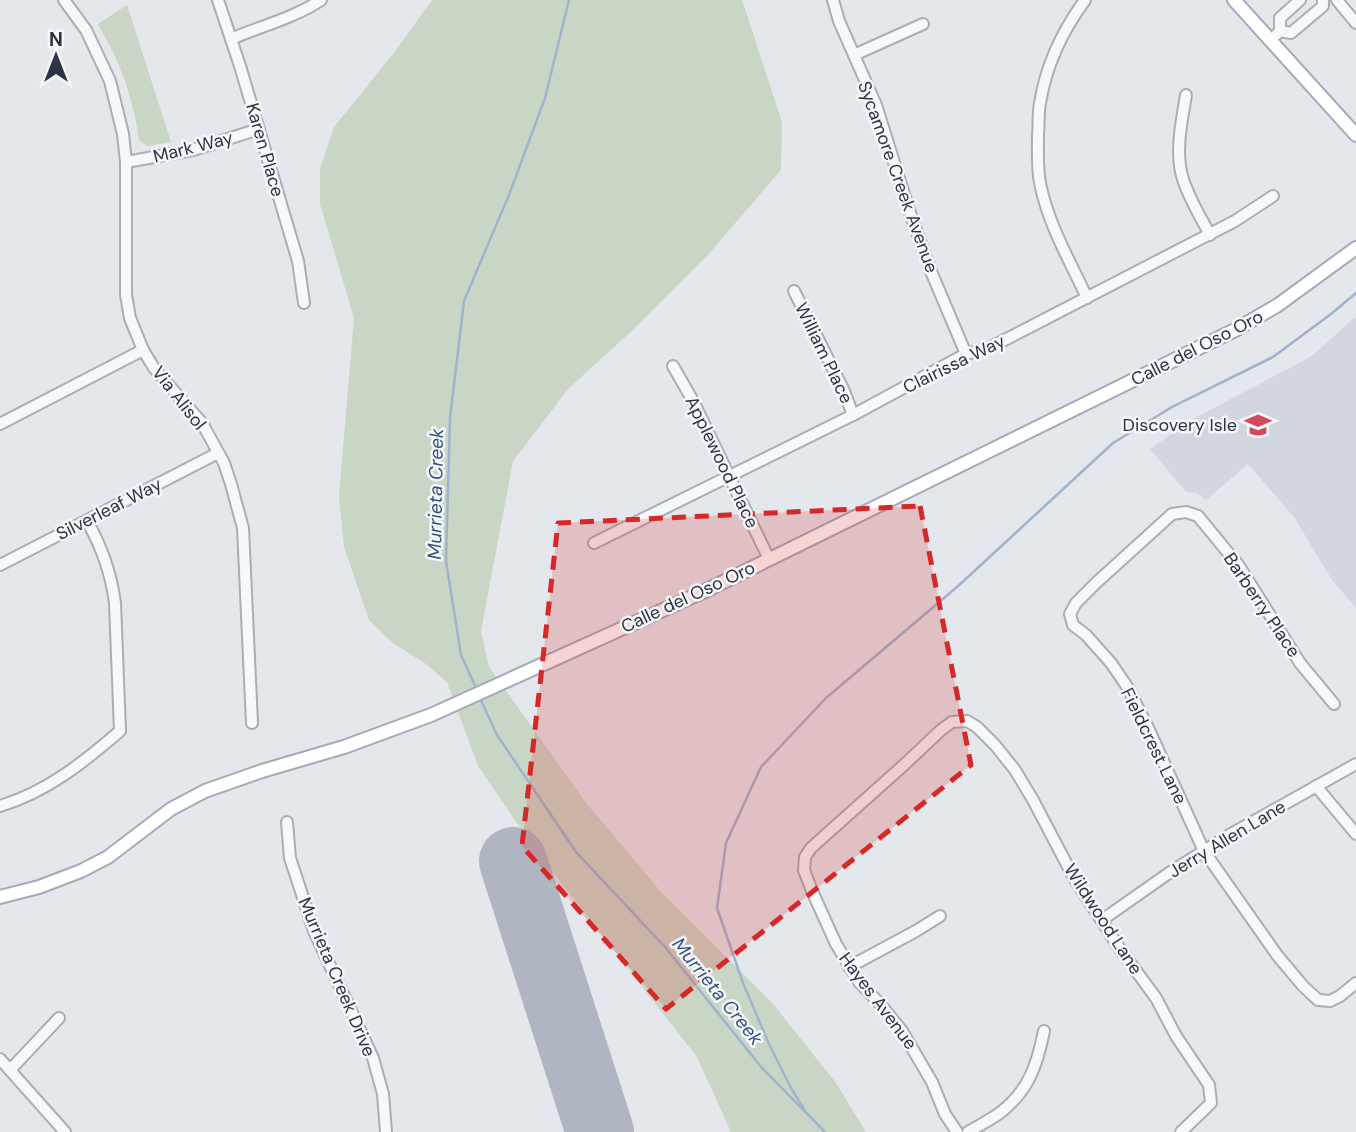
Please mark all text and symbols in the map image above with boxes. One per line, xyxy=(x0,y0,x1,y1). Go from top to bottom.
north arrow xyxy=(21,21,91,91)
text: N xyxy=(49,27,63,52)
street label: Sycamore Creek Avenue xyxy=(852,78,944,276)
street label: Karen Place xyxy=(240,100,290,200)
street label: Mark Way xyxy=(151,125,235,169)
street label: William Place xyxy=(789,299,859,407)
street label: Calle del Oso Oro xyxy=(1127,304,1267,392)
street label: Clairissa Way xyxy=(899,329,1009,399)
street label: Via Alisol xyxy=(146,361,212,435)
street label: Applewood Place xyxy=(680,392,764,532)
school or university icon: Discovery Isle xyxy=(1243,410,1273,440)
place label: Discovery Isle xyxy=(1123,413,1237,437)
water label: Murrieta Creek xyxy=(422,428,449,560)
street label: Silverleaf Way xyxy=(52,472,166,546)
street label: Barberry Place xyxy=(1218,548,1306,662)
street label: Calle del Oso Oro xyxy=(617,555,759,639)
street label: Fieldcrest Lane xyxy=(1115,684,1193,808)
street label: Jerry Allen Lane xyxy=(1164,795,1290,883)
street label: Wildwood Lane xyxy=(1058,859,1148,979)
street label: Murrieta Creek Drive xyxy=(293,894,381,1060)
water label: Murrieta Creek xyxy=(667,932,769,1050)
street label: Hayes Avenue xyxy=(833,947,923,1055)

